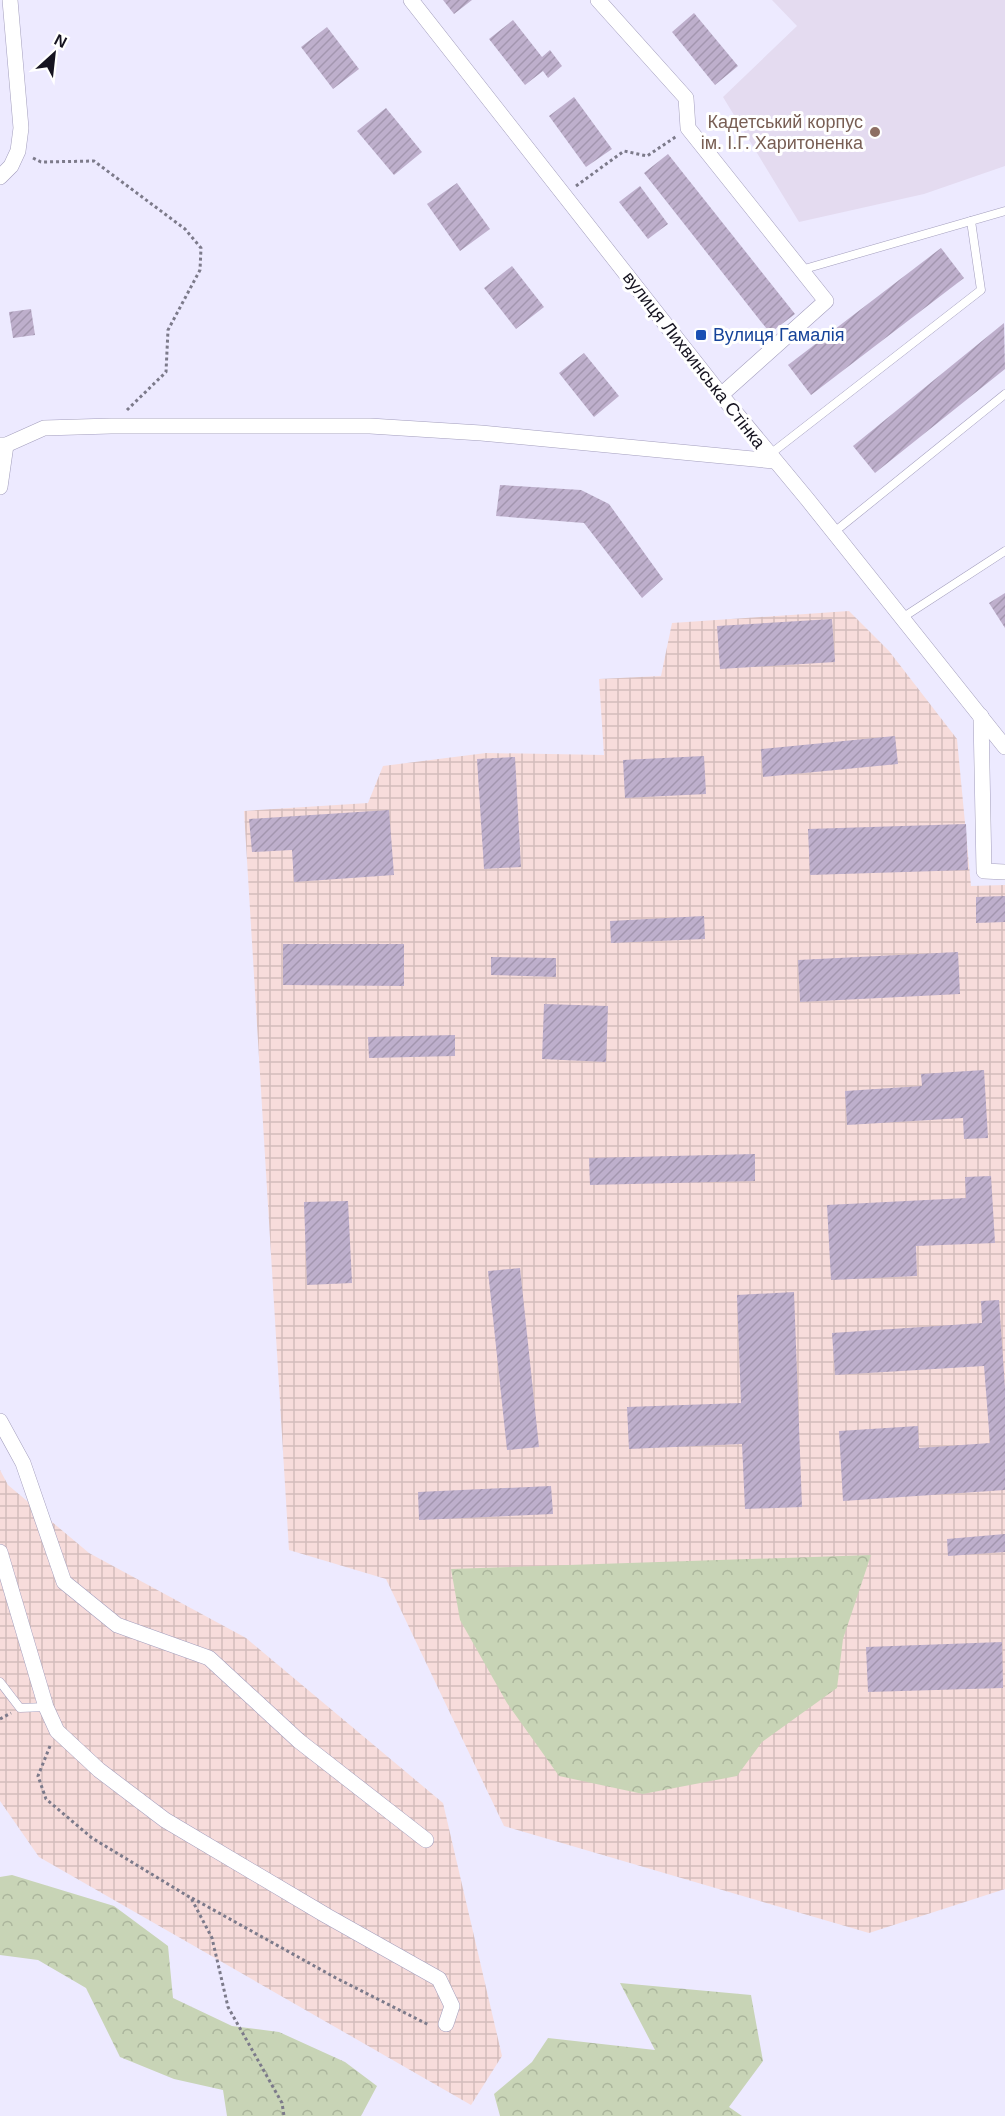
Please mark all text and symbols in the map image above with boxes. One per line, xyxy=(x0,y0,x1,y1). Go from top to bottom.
north arrow xyxy=(24,24,84,84)
text: N xyxy=(52,31,70,51)
place label: Кадетський корпус ім. І.Г. Харитоненка xyxy=(701,112,864,153)
marker: Кадетський корпус ім. І.Г. Харитоненка xyxy=(868,125,882,139)
street label: вулиця Лихвинська Стінка xyxy=(619,268,770,453)
place label: Вулиця Гамалія xyxy=(713,325,844,345)
marker: Вулиця Гамалія xyxy=(694,328,708,342)

